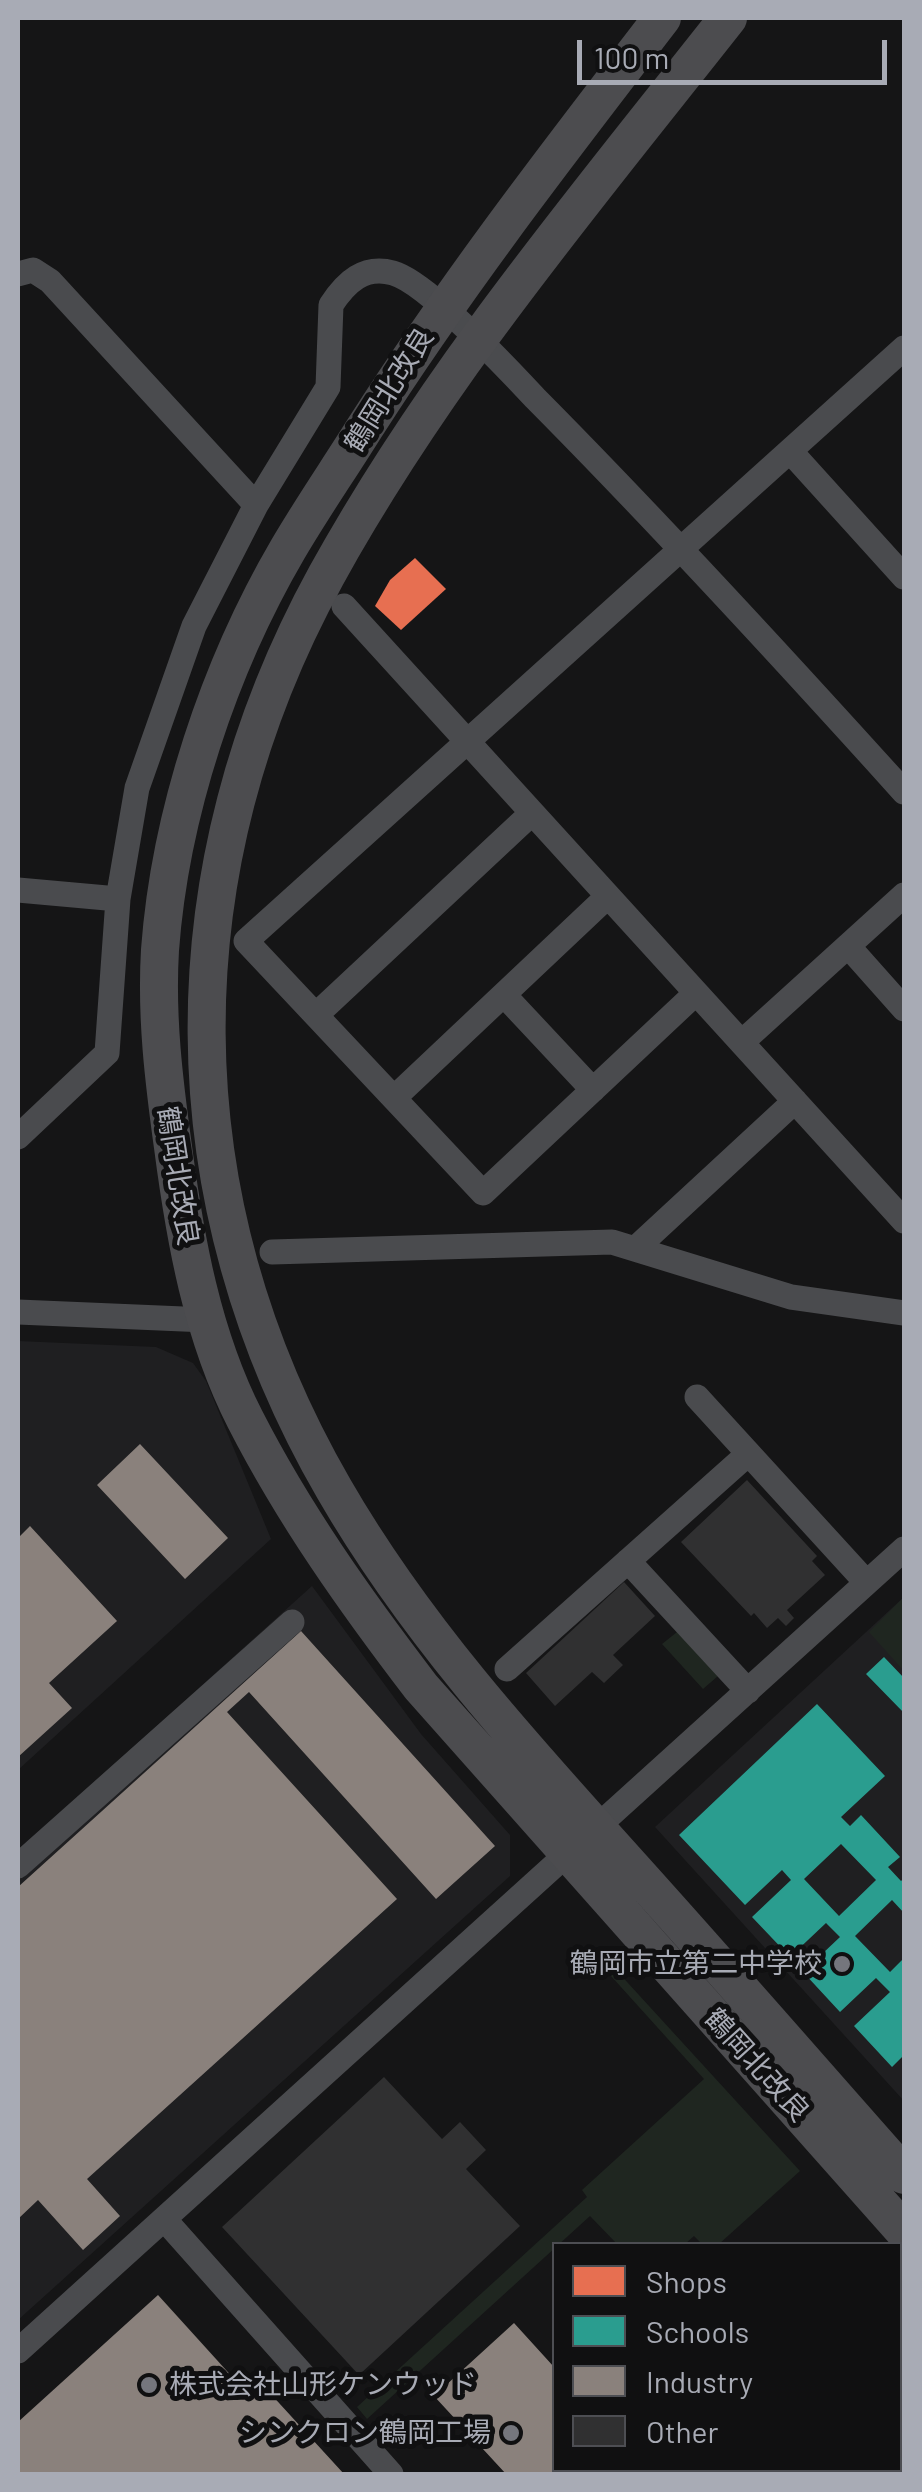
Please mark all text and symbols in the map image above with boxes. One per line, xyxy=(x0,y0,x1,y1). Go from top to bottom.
scale bar xyxy=(582,20,892,82)
text: 100 m xyxy=(594,39,669,75)
street label: 鶴岡北改良 xyxy=(338,322,440,458)
street label: 鶴岡北改良 xyxy=(150,1104,206,1248)
place label: 鶴岡市立第二中学校 xyxy=(570,1947,822,1981)
marker: 鶴岡市立第二中学校 xyxy=(831,1953,853,1975)
street label: 鶴岡北改良 xyxy=(698,2002,816,2128)
legend xyxy=(552,2242,902,2472)
text: Shops xyxy=(646,2263,727,2299)
text: Schools xyxy=(646,2313,749,2349)
text: Industry xyxy=(646,2363,753,2399)
place label: 株式会社山形ケンウッド xyxy=(169,2368,477,2402)
marker: 株式会社山形ケンウッド xyxy=(138,2374,160,2396)
text: Other xyxy=(646,2413,718,2449)
place label: シンクロン鶴岡工場 xyxy=(239,2416,491,2450)
marker: シンクロン鶴岡工場 xyxy=(500,2422,522,2444)

